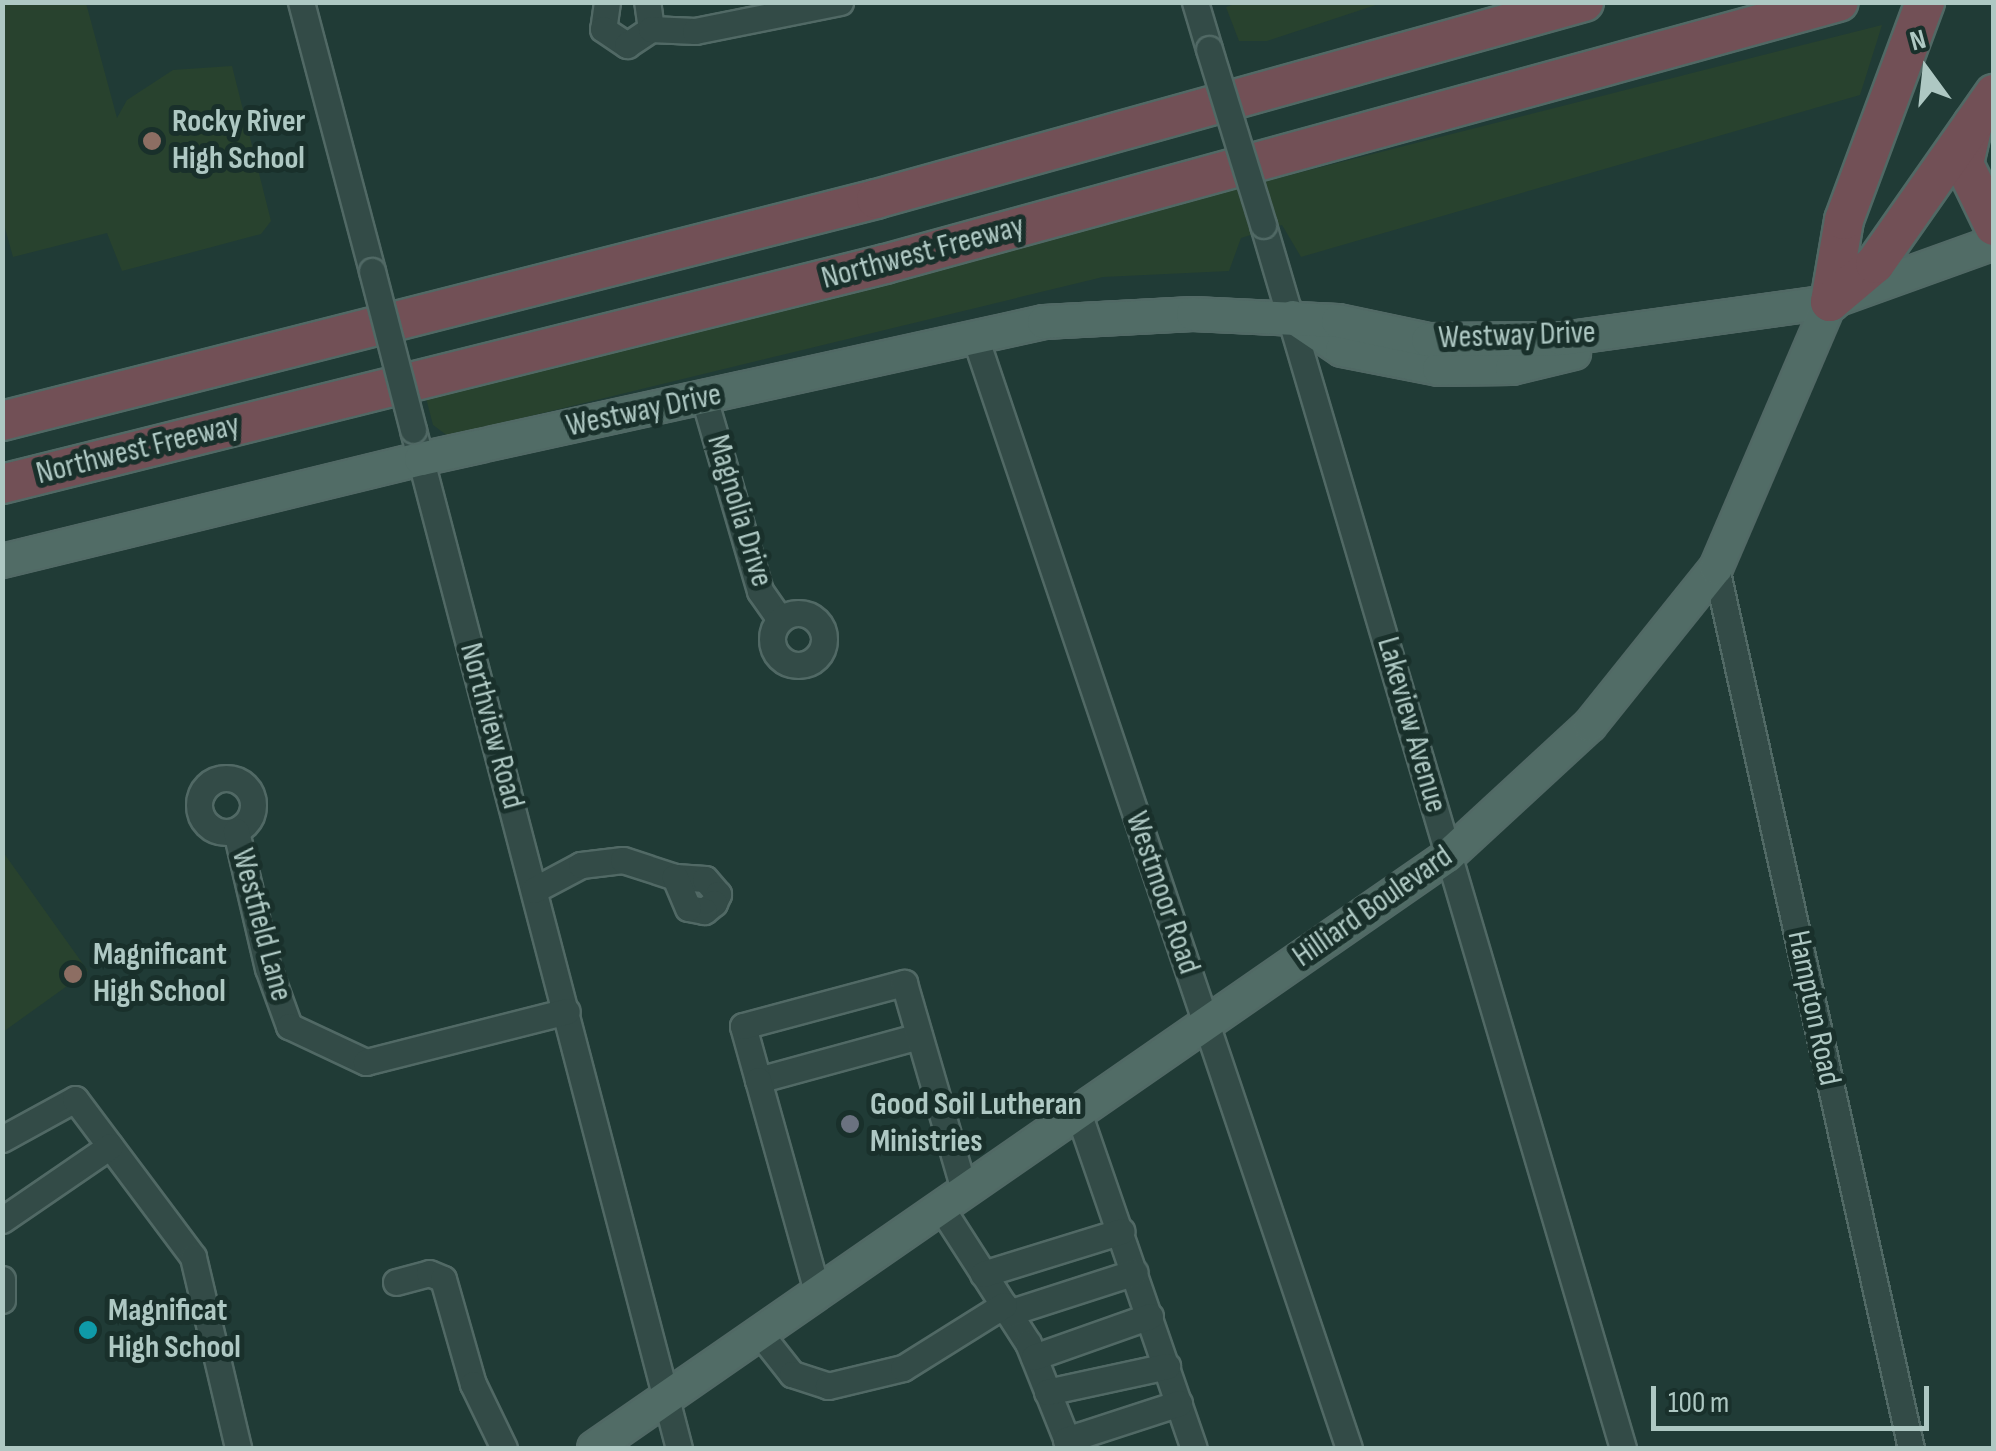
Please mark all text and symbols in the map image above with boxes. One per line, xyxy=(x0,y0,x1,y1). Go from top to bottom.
north arrow xyxy=(1876,20,1976,120)
text: N xyxy=(1907,23,1930,58)
place label: Rocky River High School xyxy=(172,104,305,179)
marker: Rocky River High School xyxy=(141,130,163,152)
street label: Northwest Freeway xyxy=(818,208,1028,298)
street label: Westway Drive xyxy=(1438,314,1596,358)
street label: Westway Drive xyxy=(563,376,725,446)
street label: Northwest Freeway xyxy=(32,406,244,494)
street label: Magnolia Drive xyxy=(698,430,780,592)
street label: Lakeview Avenue xyxy=(1368,633,1454,817)
street label: Northview Road xyxy=(450,639,532,813)
street label: Westmoor Road xyxy=(1116,807,1208,979)
street label: Hilliard Boulevard xyxy=(1286,838,1460,976)
street label: Westfield Lane xyxy=(222,845,300,1005)
street label: Hampton Road xyxy=(1778,927,1848,1089)
place label: Magnificant High School xyxy=(93,937,227,1012)
marker: Magnificant High School xyxy=(62,963,84,985)
place label: Good Soil Lutheran Ministries xyxy=(870,1087,1082,1162)
marker: Good Soil Lutheran Ministries xyxy=(839,1113,861,1135)
place label: Magnificat High School xyxy=(108,1293,241,1368)
marker: Magnificat High School xyxy=(77,1319,99,1341)
scale bar xyxy=(1656,1366,1934,1428)
text: 100 m xyxy=(1668,1385,1729,1421)

